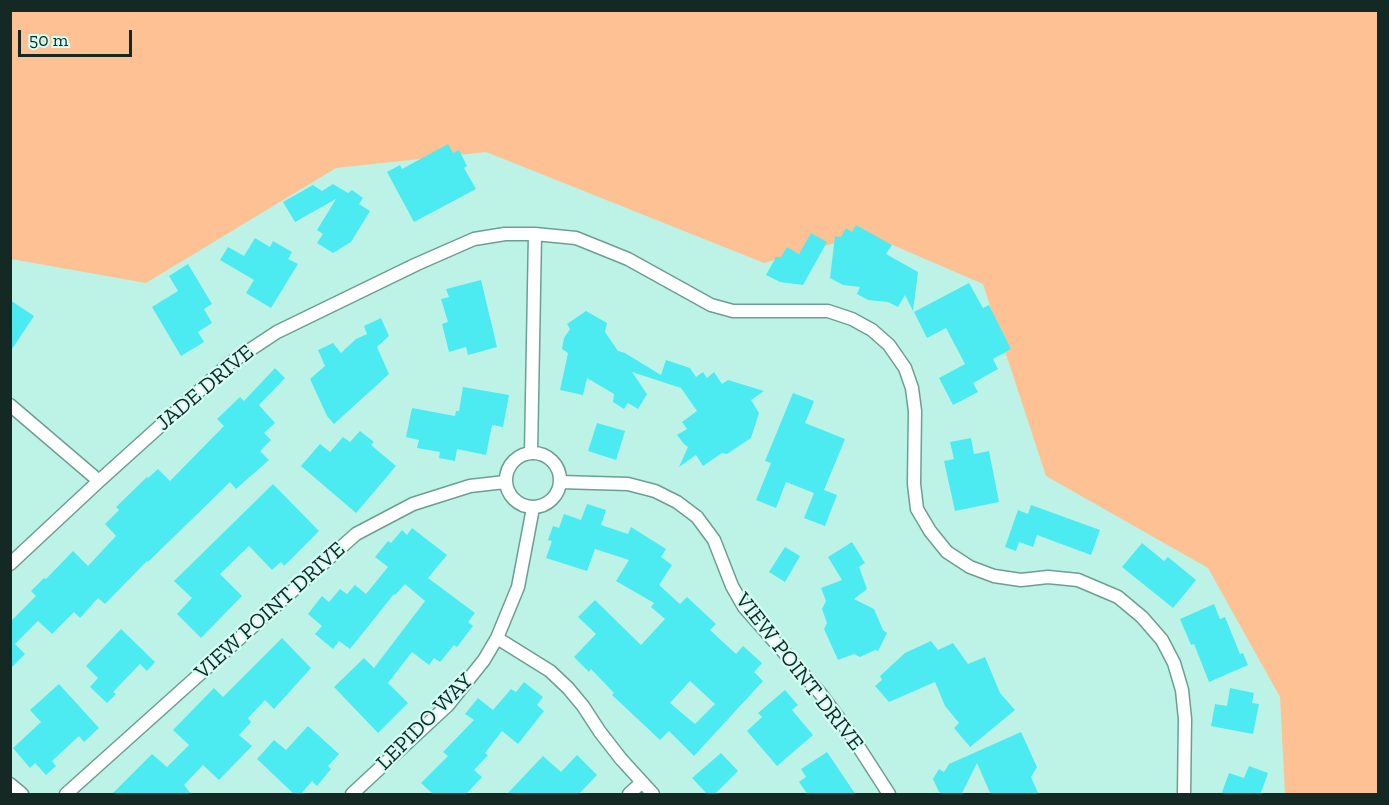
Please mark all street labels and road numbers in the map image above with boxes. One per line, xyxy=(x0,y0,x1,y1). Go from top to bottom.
street label: JADE DRIVE xyxy=(151,339,259,437)
street label: VIEW POINT DRIVE xyxy=(189,537,351,685)
street label: VIEW POINT DRIVE xyxy=(729,588,869,756)
street label: LEPIDO WAY xyxy=(371,668,479,776)

